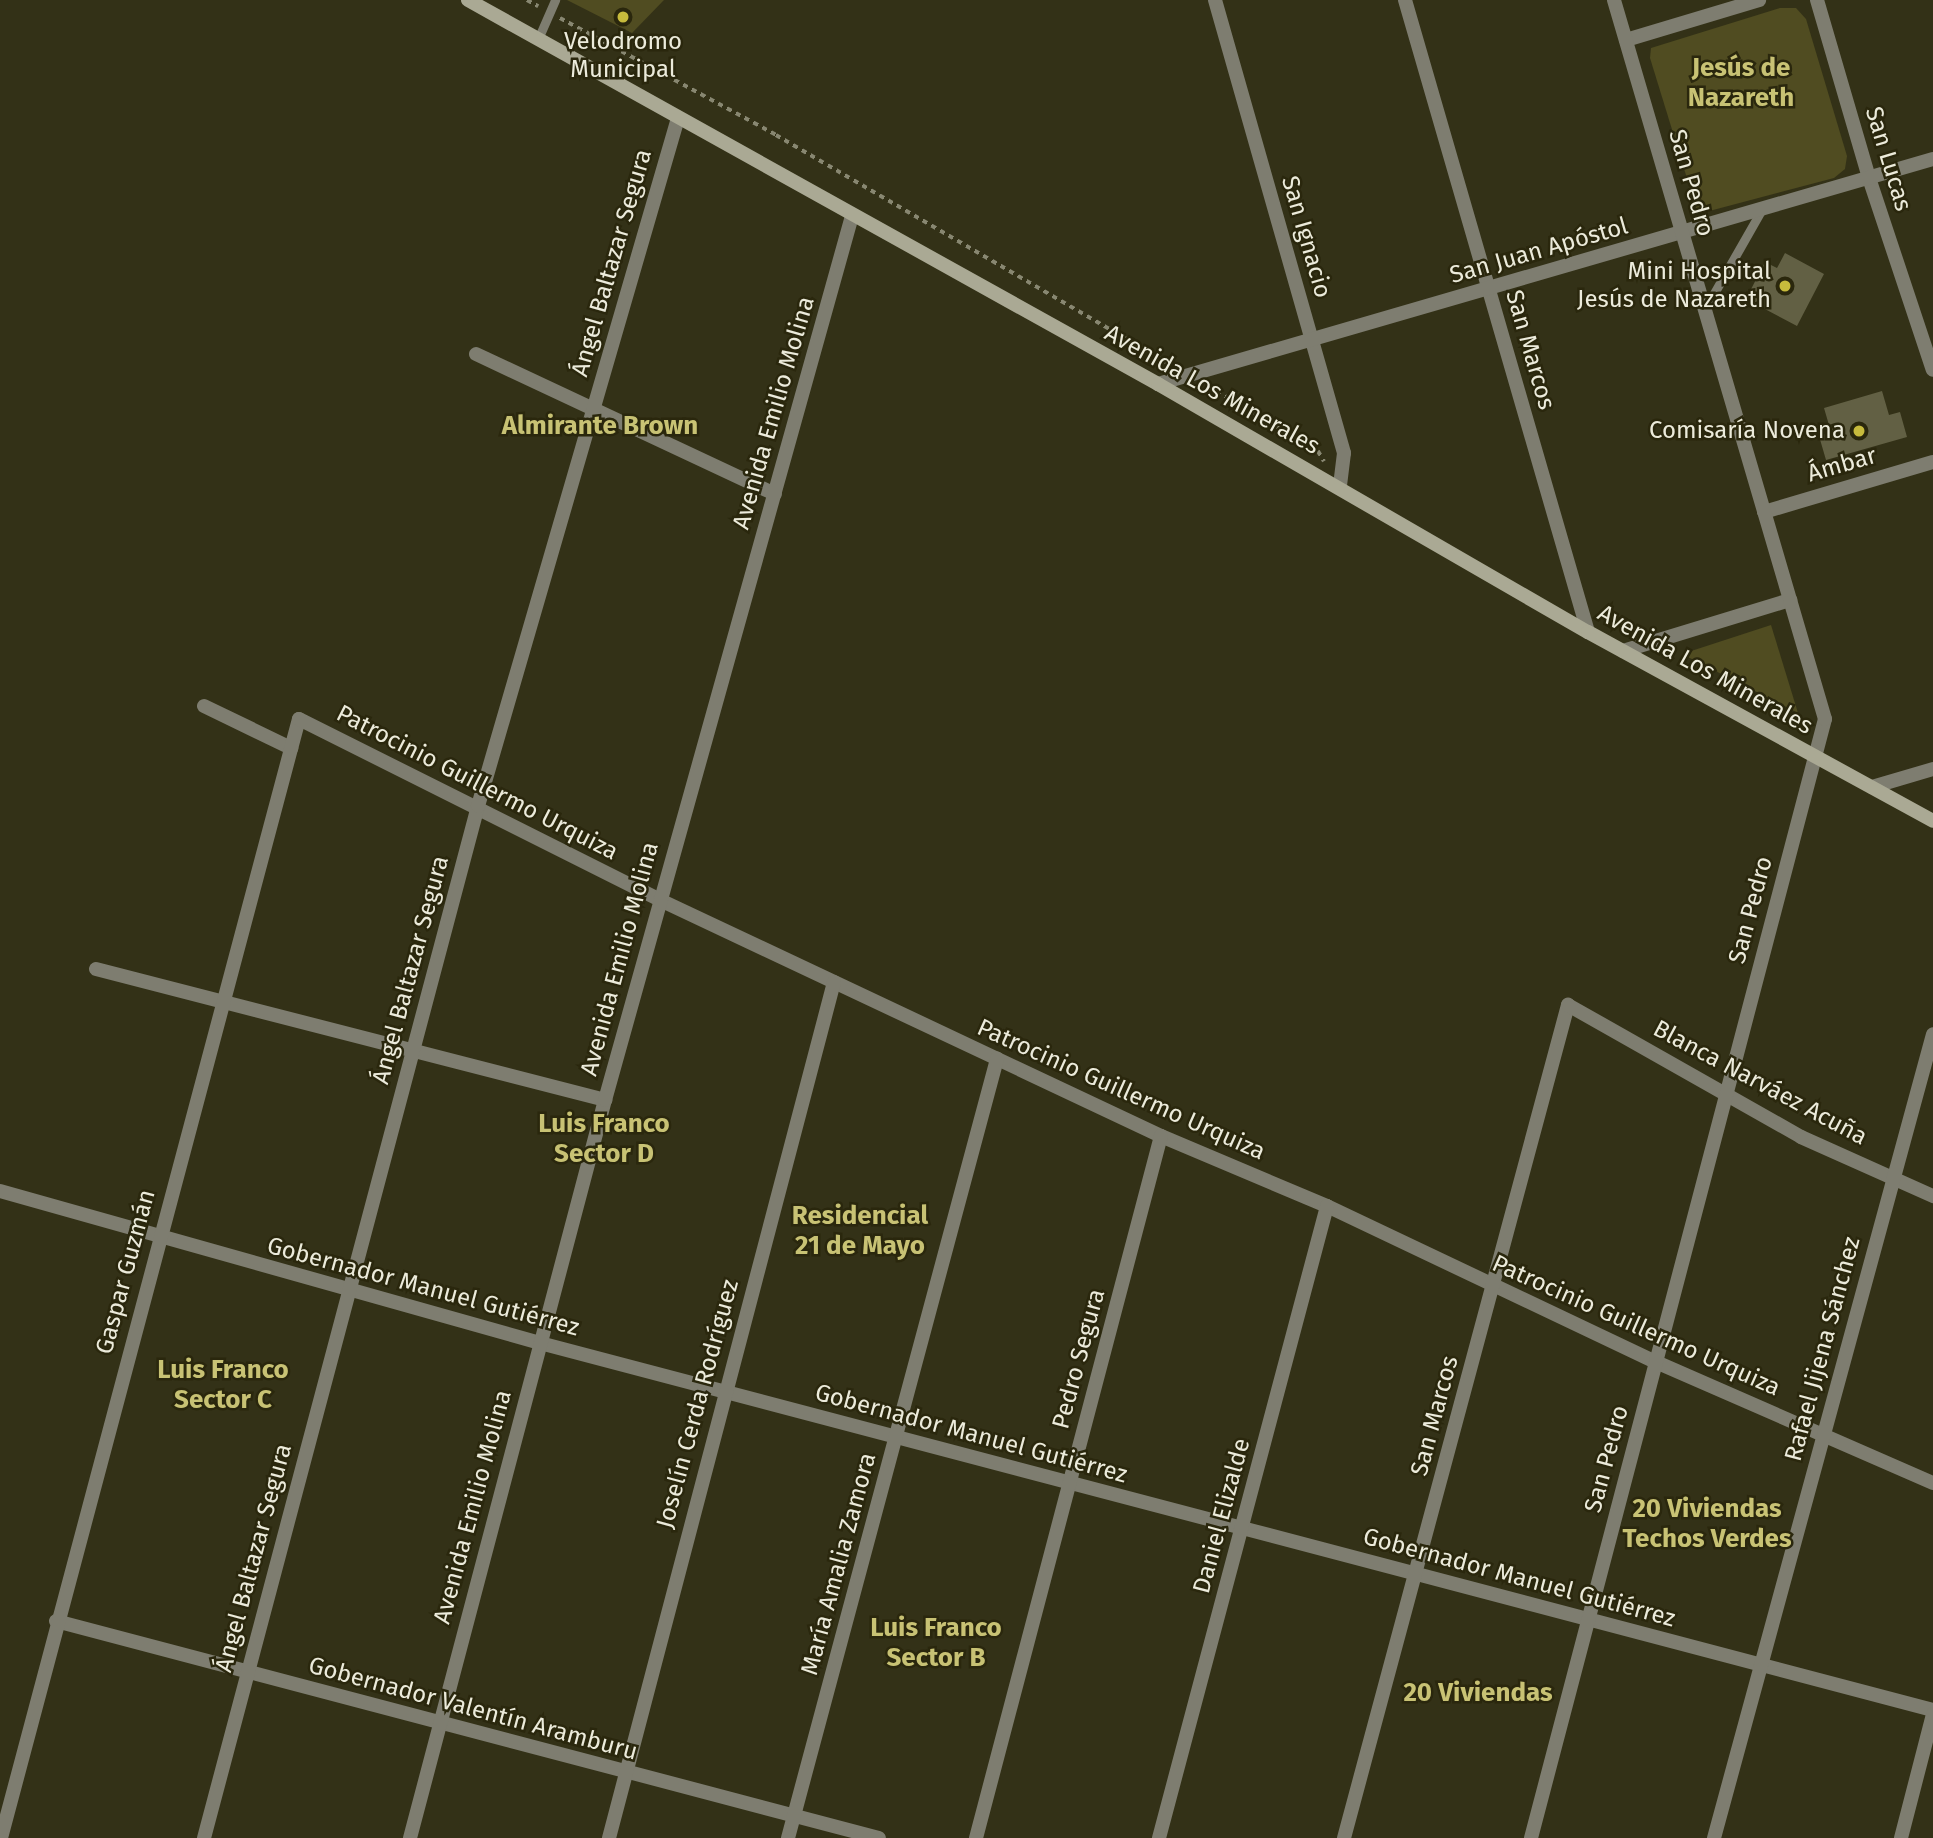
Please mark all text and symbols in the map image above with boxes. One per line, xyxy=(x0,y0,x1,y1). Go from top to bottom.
marker: Velodromo Municipal xyxy=(615,9,631,25)
place label: Velodromo Municipal xyxy=(564,28,682,84)
district label: Jesús de Nazareth xyxy=(1688,52,1794,114)
street label: San Lucas xyxy=(1859,103,1917,215)
street label: San Pedro xyxy=(1662,126,1720,240)
street label: Ángel Baltazar Segura xyxy=(566,146,658,380)
street label: San Ignacio xyxy=(1275,173,1337,301)
street label: San Juan Apóstol xyxy=(1447,212,1631,290)
place label: Mini Hospital Jesús de Nazareth xyxy=(1577,258,1771,314)
marker: Mini Hospital Jesús de Nazareth xyxy=(1777,278,1793,294)
street label: San Marcos xyxy=(1499,287,1561,413)
street label: Avenida Emilio Molina xyxy=(727,293,821,533)
street label: Avenida Los Minerales xyxy=(1100,319,1324,461)
district label: Almirante Brown xyxy=(502,410,698,442)
place label: Comisaría Novena xyxy=(1649,417,1845,445)
marker: Comisaría Novena xyxy=(1851,423,1867,439)
street label: Ámbar xyxy=(1804,441,1880,489)
street label: Avenida Los Minerales xyxy=(1593,599,1817,741)
street label: Patrocinio Guillermo Urquiza xyxy=(331,699,623,867)
street label: Avenida Emilio Molina xyxy=(575,839,665,1079)
street label: Ángel Baltazar Segura xyxy=(367,853,455,1087)
street label: San Pedro xyxy=(1723,853,1779,967)
street label: Patrocinio Guillermo Urquiza xyxy=(973,1013,1269,1167)
street label: Blanca Narváez Acuña xyxy=(1648,1014,1872,1152)
district label: Luis Franco Sector D xyxy=(538,1108,670,1170)
street label: Gaspar Guzmán xyxy=(90,1187,162,1357)
district label: Residencial 21 de Mayo xyxy=(792,1200,928,1262)
street label: Gobernador Manuel Gutiérrez xyxy=(264,1231,582,1343)
street label: Rafael Jijena Sánchez xyxy=(1779,1234,1867,1464)
street label: Patrocinio Guillermo Urquiza xyxy=(1488,1249,1784,1403)
street label: Joselín Cerda Rodríguez xyxy=(651,1276,745,1532)
street label: Pedro Segura xyxy=(1047,1286,1111,1432)
street label: San Marcos xyxy=(1405,1353,1465,1479)
district label: Luis Franco Sector C xyxy=(157,1354,289,1416)
street label: Gobernador Manuel Gutiérrez xyxy=(812,1378,1130,1490)
street label: Avenida Emilio Molina xyxy=(428,1387,518,1627)
street label: San Pedro xyxy=(1579,1402,1635,1516)
street label: Daniel Elizalde xyxy=(1187,1435,1257,1597)
street label: Ángel Baltazar Segura xyxy=(210,1441,298,1675)
street label: María Amalia Zamora xyxy=(795,1450,883,1678)
district label: 20 Viviendas Techos Verdes xyxy=(1623,1493,1791,1554)
street label: Gobernador Manuel Gutiérrez xyxy=(1360,1522,1678,1634)
district label: Luis Franco Sector B xyxy=(870,1612,1002,1674)
street label: Gobernador Valentín Aramburu xyxy=(305,1651,641,1767)
district label: 20 Viviendas xyxy=(1403,1677,1553,1709)

